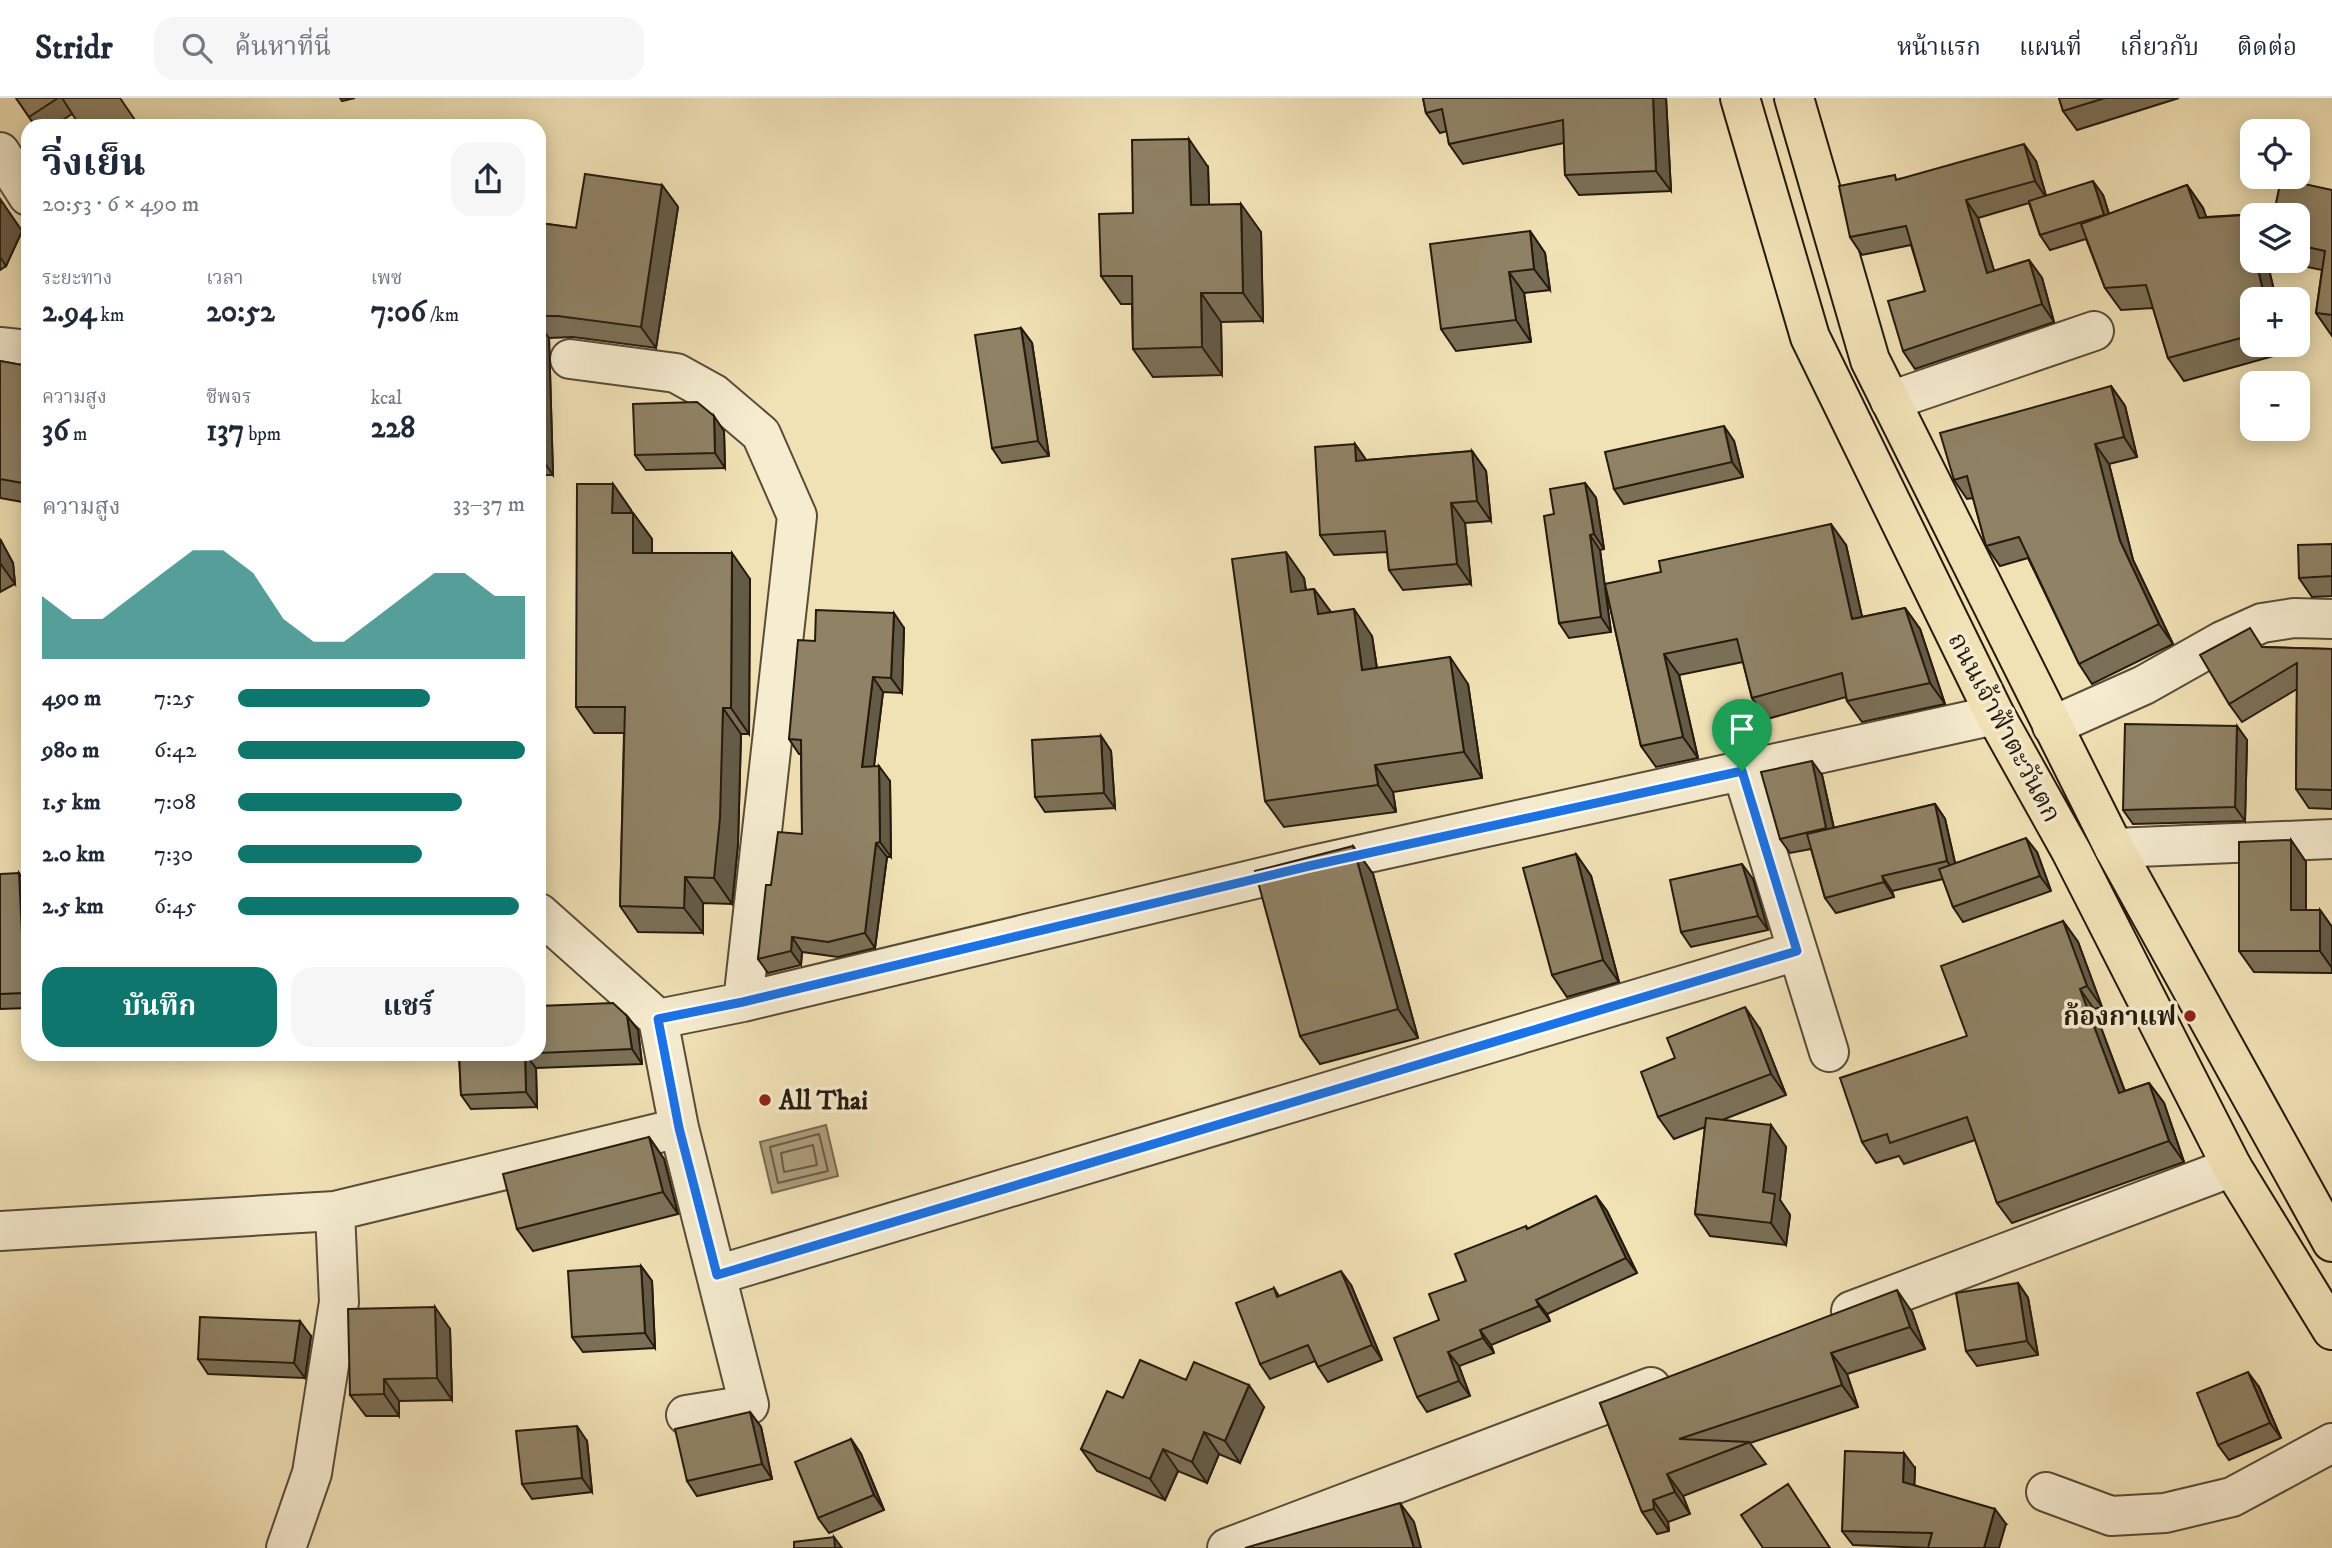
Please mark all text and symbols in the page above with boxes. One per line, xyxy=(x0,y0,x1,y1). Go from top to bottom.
search box xyxy=(154,17,644,80)
text: Stridr xyxy=(35,28,112,69)
icon: search xyxy=(178,29,216,67)
text: ค้นหาที่นี่ xyxy=(234,31,331,64)
text: หน้าแรก xyxy=(1897,33,1981,63)
text: แผนที่ xyxy=(2019,33,2082,63)
text: เกี่ยวกับ xyxy=(2120,33,2199,63)
text: ติดต่อ xyxy=(2237,33,2297,63)
map controls xyxy=(2240,119,2310,441)
button: locate xyxy=(2240,119,2310,189)
text: วิ่งเย็น xyxy=(42,140,146,188)
button: share xyxy=(451,142,525,216)
text: 20:53 · 6 × 490 m xyxy=(42,190,199,219)
button: layers xyxy=(2240,203,2310,273)
text: ระยะทาง xyxy=(42,267,112,290)
text: เวลา xyxy=(206,267,243,290)
text: เพซ xyxy=(371,267,402,290)
button: + xyxy=(2240,287,2310,357)
text: 2.94 xyxy=(42,294,97,331)
text: 20:52 xyxy=(206,294,275,331)
text: 7:06 xyxy=(371,294,426,331)
text: km xyxy=(97,304,124,327)
text: /km xyxy=(426,304,459,327)
button: − xyxy=(2240,371,2310,441)
text: ความสูง xyxy=(42,386,107,409)
text: ชีพจร xyxy=(206,386,251,409)
text: kcal xyxy=(371,387,402,410)
text: 228 xyxy=(371,410,415,447)
text: 36 xyxy=(42,413,69,450)
text: 137 xyxy=(206,413,244,450)
text: m xyxy=(69,423,87,446)
text: bpm xyxy=(244,423,281,446)
text: 33–37 m xyxy=(453,490,525,519)
text: ความสูง xyxy=(42,493,120,522)
street label: ถนนเจ้าฟ้าตะวันตก xyxy=(1940,627,2068,828)
text: 490 m xyxy=(42,684,101,713)
text: 7:25 xyxy=(154,684,195,713)
pin xyxy=(1712,699,1772,771)
icon: arrive xyxy=(1723,710,1761,748)
text: 980 m xyxy=(42,736,100,765)
text: 6:42 xyxy=(154,736,197,765)
text: 1.5 km xyxy=(42,788,101,817)
text: 7:08 xyxy=(154,788,196,817)
text: 2.0 km xyxy=(42,840,105,869)
text: 7:30 xyxy=(154,840,193,869)
text: 2.5 km xyxy=(42,892,104,921)
text: 6:45 xyxy=(154,892,197,921)
button: บันทึก xyxy=(42,967,277,1047)
button: แชร์ xyxy=(291,967,525,1047)
place label: ก้องกาแฟ xyxy=(2063,1001,2176,1034)
marker: ก้องกาแฟ xyxy=(2182,1008,2198,1024)
place label: All Thai xyxy=(778,1085,868,1118)
marker: All Thai xyxy=(757,1092,773,1108)

